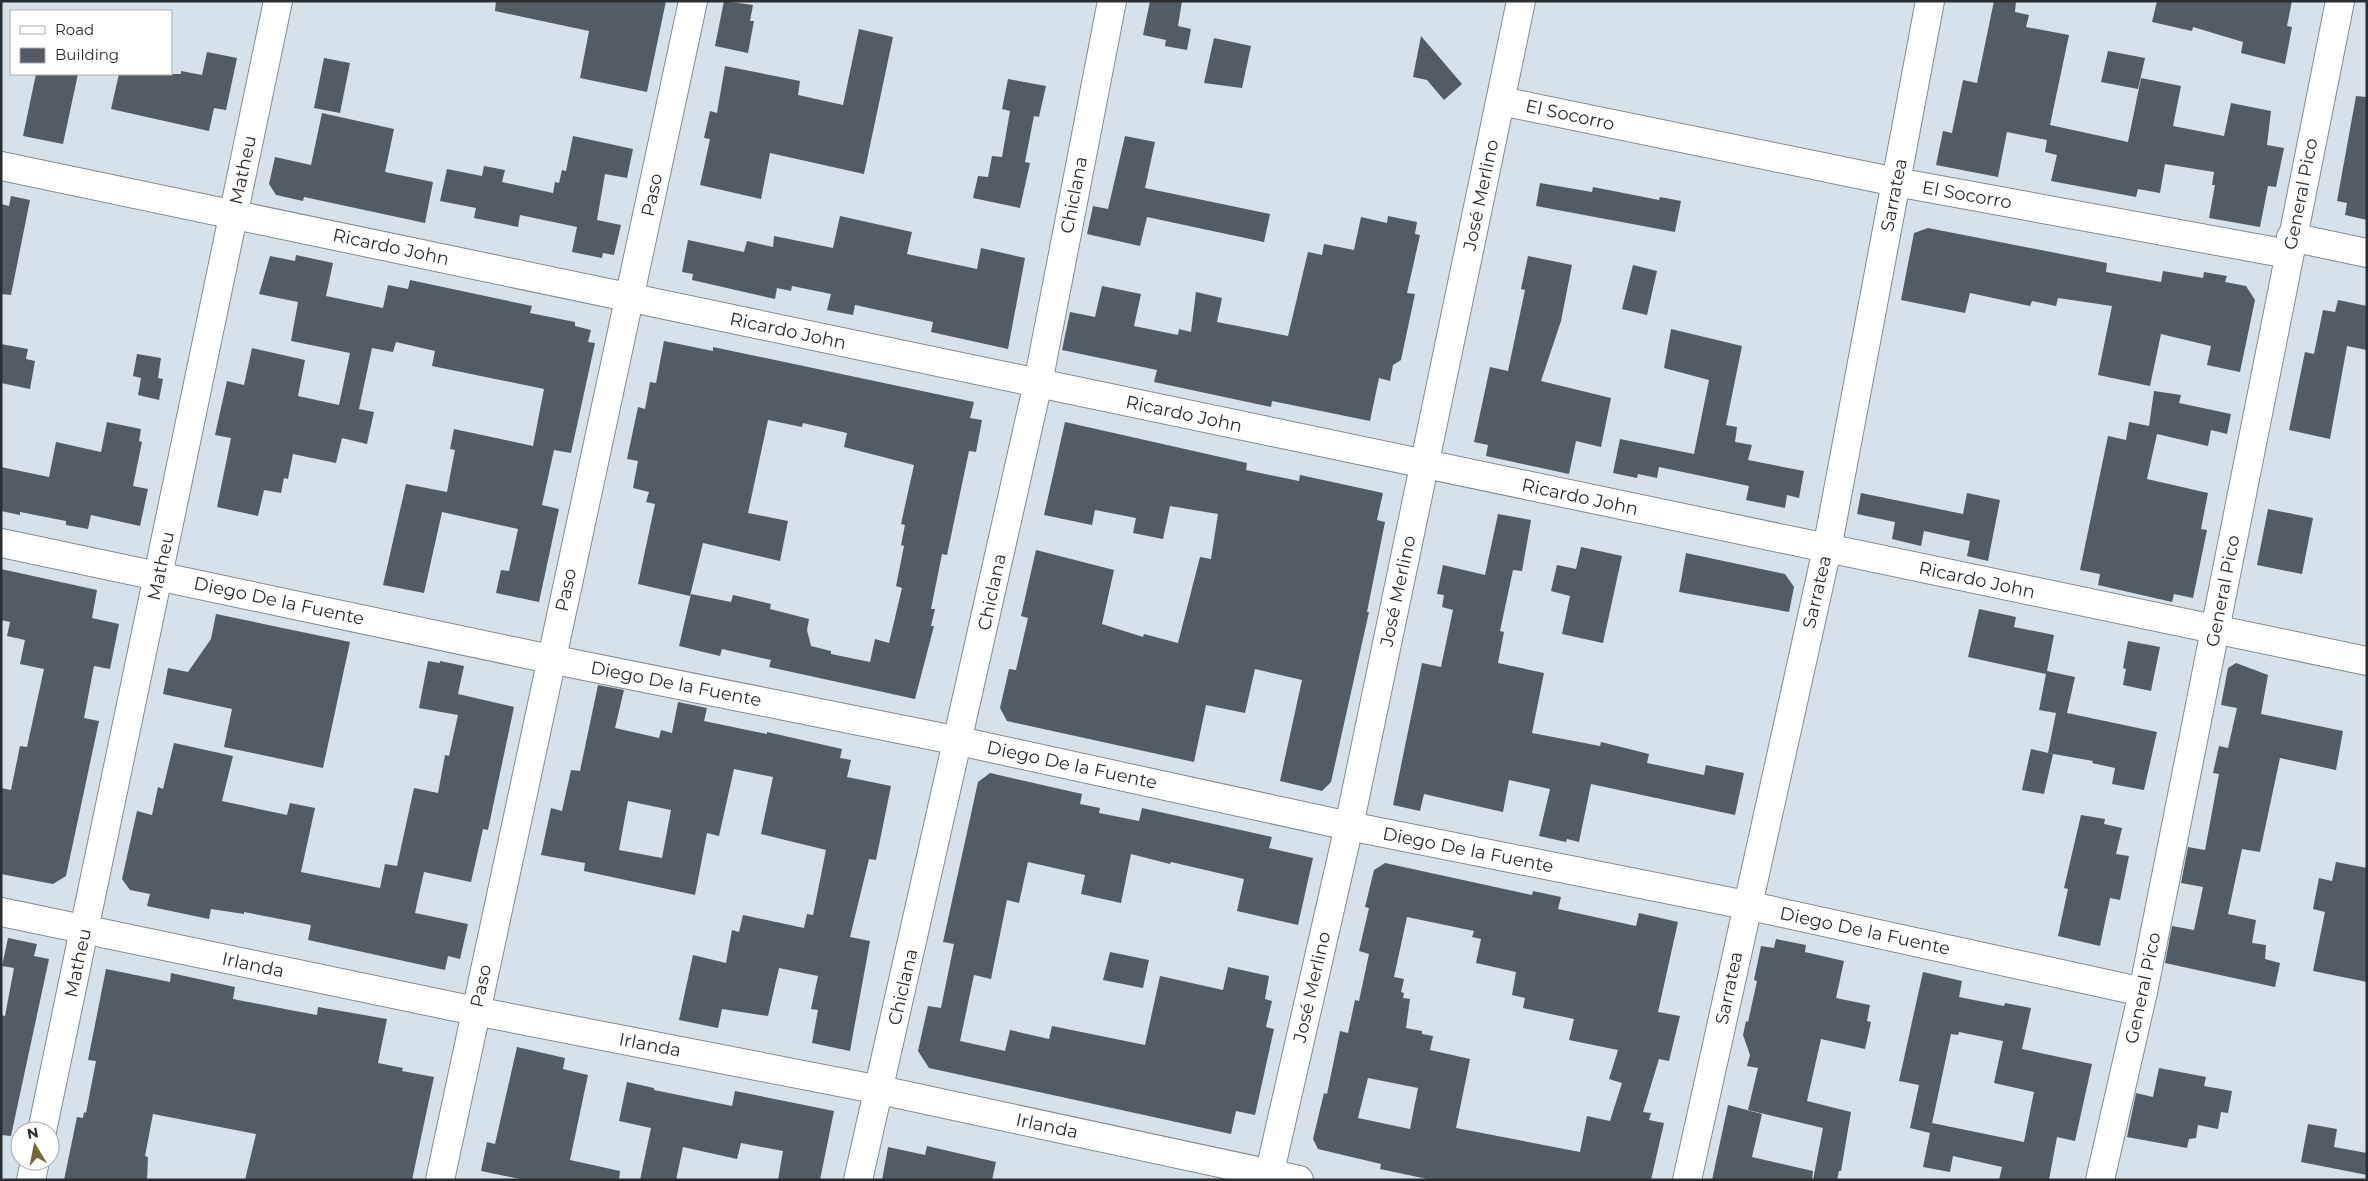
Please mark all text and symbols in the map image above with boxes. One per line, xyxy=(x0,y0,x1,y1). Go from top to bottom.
legend xyxy=(10,10,172,75)
text: Road xyxy=(55,20,94,39)
text: Building xyxy=(55,45,119,64)
street label: El Socorro xyxy=(1523,95,1617,135)
street label: Matheu xyxy=(225,133,261,207)
street label: General Pico xyxy=(2279,136,2323,252)
street label: José Merlino xyxy=(1458,137,1504,254)
street label: Chiclana xyxy=(1056,155,1092,235)
street label: Sarratea xyxy=(1876,157,1912,233)
street label: Paso xyxy=(637,172,667,218)
street label: El Socorro xyxy=(1920,176,2014,214)
street label: Ricardo John xyxy=(331,224,451,270)
street label: Ricardo John xyxy=(728,308,848,354)
street label: Ricardo John xyxy=(1124,391,1244,437)
street label: Ricardo John xyxy=(1520,474,1640,520)
street label: Matheu xyxy=(143,529,179,603)
street label: José Merlino xyxy=(1375,533,1421,650)
street label: General Pico xyxy=(2201,533,2245,649)
street label: Chiclana xyxy=(973,552,1011,632)
street label: Sarratea xyxy=(1798,553,1836,631)
street label: Ricardo John xyxy=(1917,557,2037,603)
street label: Paso xyxy=(551,567,581,613)
street label: Diego De la Fuente xyxy=(192,572,366,630)
street label: Diego De la Fuente xyxy=(589,657,763,711)
street label: Diego De la Fuente xyxy=(985,736,1159,794)
street label: Diego De la Fuente xyxy=(1381,823,1555,877)
street label: Diego De la Fuente xyxy=(1778,902,1952,960)
street label: Matheu xyxy=(60,926,96,1000)
street label: José Merlino xyxy=(1288,929,1335,1045)
street label: General Pico xyxy=(2120,930,2166,1046)
street label: Chiclana xyxy=(884,947,922,1027)
street label: Irlanda xyxy=(220,948,286,982)
street label: Sarratea xyxy=(1711,949,1747,1027)
street label: Paso xyxy=(466,963,496,1009)
street label: Irlanda xyxy=(617,1028,683,1062)
street label: Irlanda xyxy=(1014,1109,1080,1143)
north arrow xyxy=(10,1121,60,1171)
text: N xyxy=(26,1123,40,1143)

